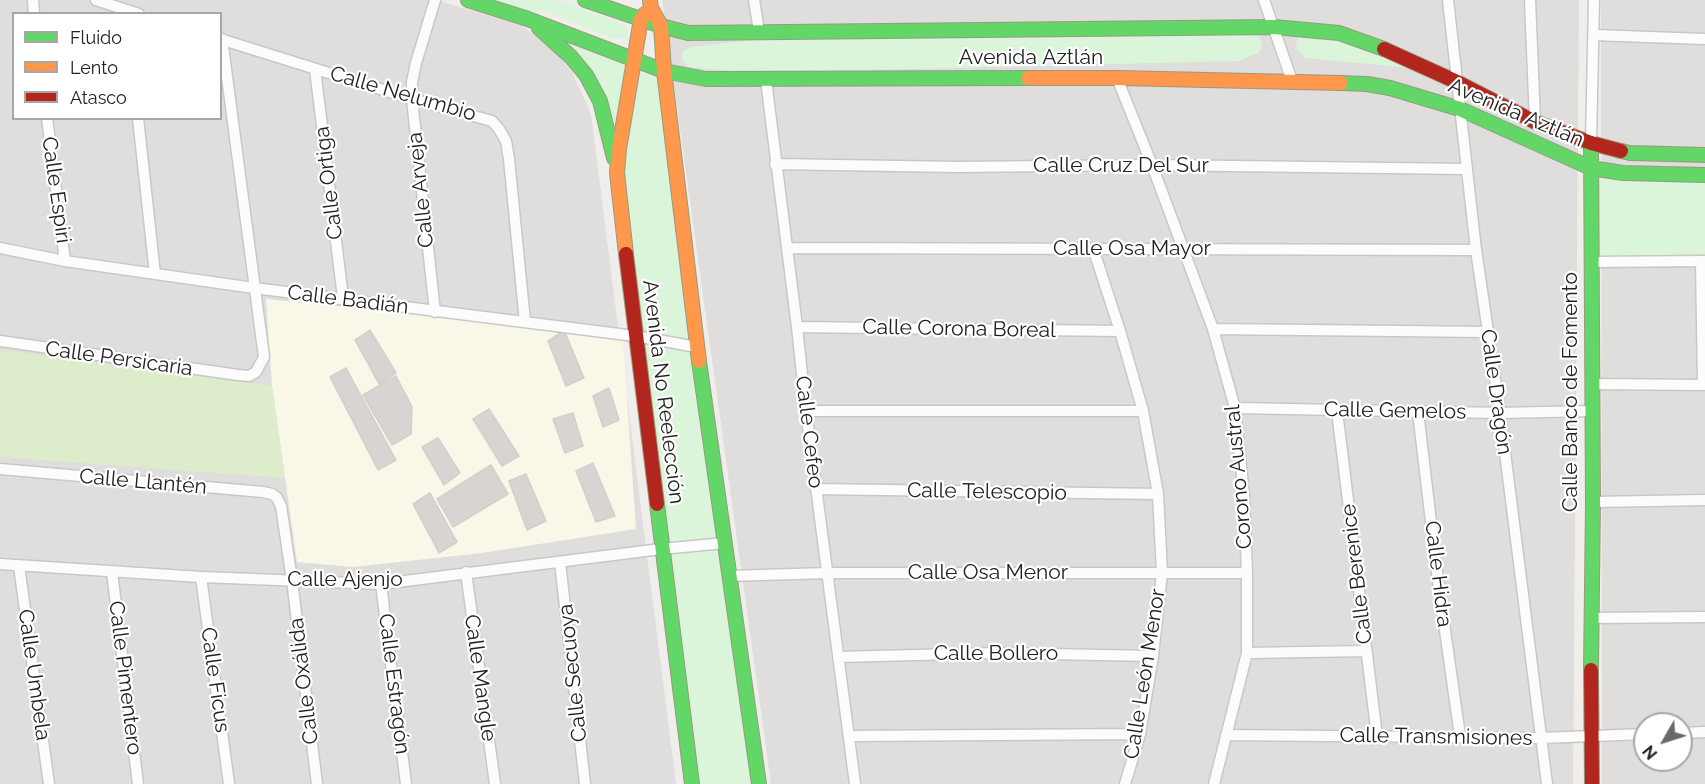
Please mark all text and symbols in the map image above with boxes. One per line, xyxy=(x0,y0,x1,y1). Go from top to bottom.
legend xyxy=(12,12,222,120)
text: Fluido xyxy=(70,27,122,48)
street label: Avenida Aztlán xyxy=(959,45,1103,71)
text: Lento xyxy=(70,57,118,78)
street label: Calle Nelumbio xyxy=(327,61,479,127)
street label: Avenida Aztlán xyxy=(1445,73,1587,153)
text: Atasco xyxy=(70,87,127,108)
street label: Calle Ortiga xyxy=(310,125,348,241)
street label: Calle Arveja xyxy=(402,131,440,249)
street label: Calle Espiri xyxy=(36,135,76,245)
street label: Calle Cruz Del Sur xyxy=(1033,153,1209,179)
street label: Calle Osa Mayor xyxy=(1053,236,1211,262)
street label: Calle Banco de Fomento xyxy=(1558,272,1584,512)
street label: Avenida No Reelección xyxy=(637,279,689,505)
street label: Calle Badián xyxy=(286,280,410,320)
street label: Calle Corona Boreal xyxy=(862,315,1056,343)
street label: Calle Dragón xyxy=(1475,328,1517,456)
street label: Calle Persicaria xyxy=(44,336,194,382)
street label: Calle Cefeo xyxy=(790,374,828,490)
street label: Calle Gemelos xyxy=(1324,397,1466,425)
street label: Corono Austral xyxy=(1220,404,1258,550)
street label: Calle Llantén xyxy=(78,464,208,500)
street label: Calle Telescopio xyxy=(907,478,1067,506)
street label: Calle Berenice xyxy=(1336,502,1378,646)
street label: Calle Hidra xyxy=(1419,519,1457,629)
street label: Calle Osa Menor xyxy=(908,560,1068,586)
street label: Calle Ajenjo xyxy=(287,567,403,593)
street label: Calle León Menor xyxy=(1119,587,1171,761)
street label: Calle Pimentero xyxy=(103,600,147,756)
street label: Calle Secuoya xyxy=(553,603,593,743)
street label: Calle Umbela xyxy=(12,608,56,742)
street label: Calle Estragón xyxy=(373,612,415,756)
street label: Calle Mangle xyxy=(459,613,501,743)
street label: Calle Oxálida xyxy=(284,616,324,746)
street label: Calle Ficus xyxy=(195,626,235,734)
street label: Calle Bollero xyxy=(934,641,1058,667)
north arrow xyxy=(1633,712,1693,772)
street label: Calle Transmisiones xyxy=(1339,723,1533,751)
text: N xyxy=(1639,742,1661,763)

